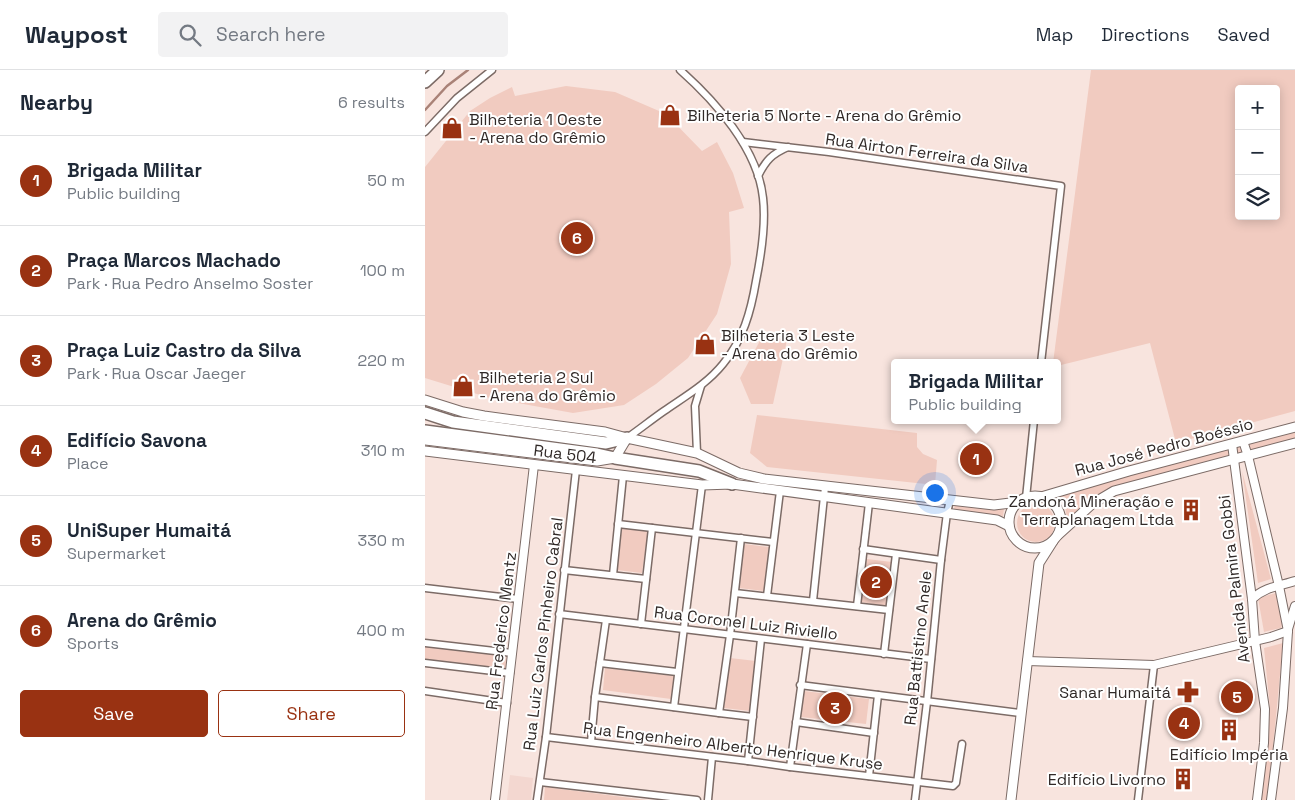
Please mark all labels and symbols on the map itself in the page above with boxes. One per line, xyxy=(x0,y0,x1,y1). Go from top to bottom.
shop icon: Bilheteria 5 Norte - Arena do Grêmio xyxy=(657,102,683,128)
place label: Bilheteria 5 Norte - Arena do Grêmio xyxy=(687,105,961,126)
place label: Bilheteria 1 Oeste - Arena do Grêmio xyxy=(469,109,606,148)
shop icon: Bilheteria 1 Oeste - Arena do Grêmio xyxy=(439,115,465,141)
street label: Rua Airton Ferreira da Silva xyxy=(824,128,1030,178)
pin: 6 xyxy=(561,219,593,257)
place label: Bilheteria 3 Leste - Arena do Grêmio xyxy=(721,325,858,364)
shop icon: Bilheteria 3 Leste - Arena do Grêmio xyxy=(692,331,718,357)
place label: Bilheteria 2 Sul - Arena do Grêmio xyxy=(479,367,616,406)
shop icon: Bilheteria 2 Sul - Arena do Grêmio xyxy=(450,373,476,399)
street label: Rua José Pedro Boéssio xyxy=(1073,413,1255,481)
street label: Rua 504 xyxy=(532,440,598,468)
pin: 1 xyxy=(960,440,992,478)
your location xyxy=(922,480,948,506)
place label: Zandoná Mineração e Terraplanagem Ltda xyxy=(1009,491,1174,530)
street label: Avenida Palmira Gobbi xyxy=(1213,494,1255,664)
building icon: Zandoná Mineração e Terraplanagem Ltda xyxy=(1178,497,1204,523)
street label: Rua Luiz Carlos Pinheiro Cabral xyxy=(518,516,568,752)
street label: Rua Frederico Mentz xyxy=(481,551,521,711)
pin: 2 xyxy=(860,563,892,601)
street label: Rua Battistino Anele xyxy=(899,570,937,726)
street label: Rua Coronel Luiz Riviello xyxy=(653,601,839,645)
pin: 5 xyxy=(1221,678,1253,716)
pharmacy icon: Sanar Humaitá xyxy=(1175,679,1201,705)
place label: Sanar Humaitá xyxy=(1059,682,1171,703)
pin: 3 xyxy=(819,689,851,727)
pin: 4 xyxy=(1168,704,1200,742)
street label: Rua Engenheiro Alberto Henrique Kruse xyxy=(582,717,884,775)
building icon: Edifício Impéria xyxy=(1216,717,1242,743)
place label: Edifício Impéria xyxy=(1170,744,1288,765)
building icon: Edifício Livorno xyxy=(1170,766,1196,792)
place label: Edifício Livorno xyxy=(1048,769,1166,790)

